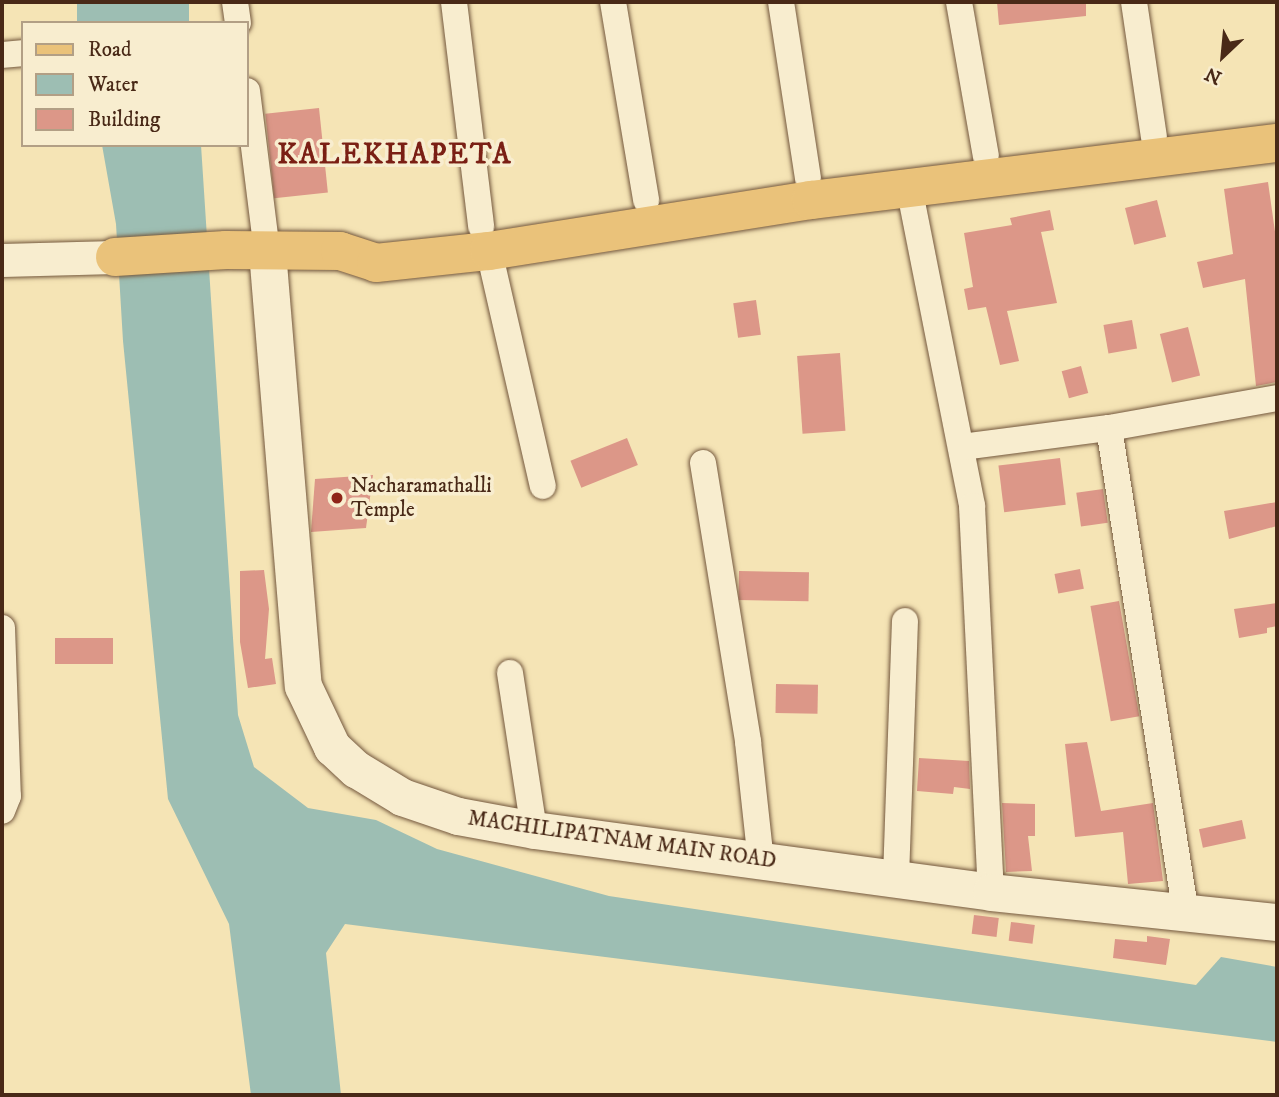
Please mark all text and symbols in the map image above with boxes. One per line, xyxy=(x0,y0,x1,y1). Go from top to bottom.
legend xyxy=(21,21,248,147)
north arrow xyxy=(1188,21,1258,91)
text: Road xyxy=(88,37,132,63)
text: N xyxy=(1202,62,1226,89)
text: Water xyxy=(88,72,138,98)
text: Building xyxy=(88,107,160,133)
district label: KALEKHAPETA xyxy=(279,138,511,172)
place label: Nacharamathalli Temple xyxy=(351,473,492,523)
marker: Nacharamathalli Temple xyxy=(329,490,345,506)
street label: MACHILIPATNAM MAIN ROAD xyxy=(466,806,778,874)

